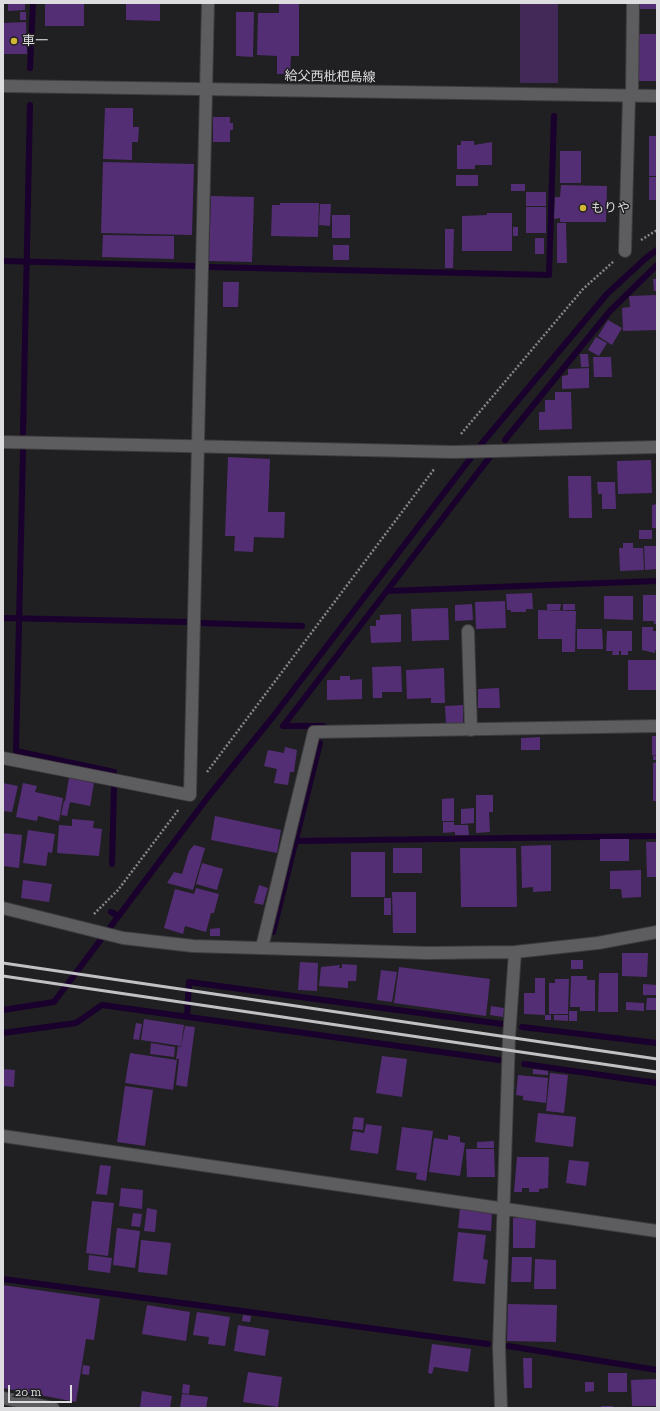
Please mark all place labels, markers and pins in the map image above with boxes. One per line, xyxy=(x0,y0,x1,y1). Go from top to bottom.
place label: 車一 xyxy=(22,33,48,49)
marker: 車一 xyxy=(9,36,19,46)
place label: もりや xyxy=(591,200,630,216)
marker: もりや xyxy=(578,203,588,213)

